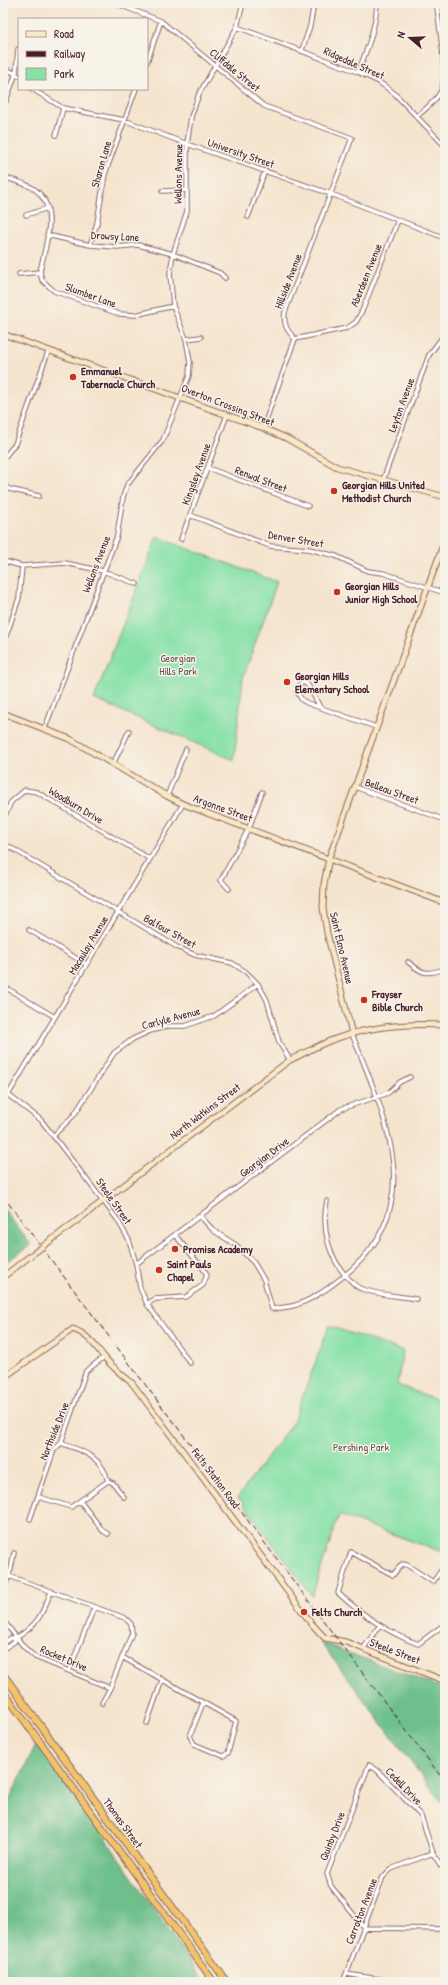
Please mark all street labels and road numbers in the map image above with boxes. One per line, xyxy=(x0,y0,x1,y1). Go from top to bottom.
street label: Ridgedale Street xyxy=(321,43,387,83)
street label: Cliffdale Street xyxy=(207,45,263,95)
street label: University Street xyxy=(206,135,276,171)
street label: Sharon Lane xyxy=(88,138,115,189)
street label: Wellons Avenue xyxy=(170,143,186,204)
street label: Drowsy Lane xyxy=(91,228,140,244)
street label: Aberdeen Avenue xyxy=(347,241,385,309)
street label: Hillside Avenue xyxy=(271,251,305,311)
street label: Slumber Lane xyxy=(64,279,119,311)
street label: Leyton Avenue xyxy=(385,375,417,434)
street label: Overton Crossing Street xyxy=(180,381,277,429)
street label: Kingsley Avenue xyxy=(178,441,214,507)
street label: Renwal Street xyxy=(233,463,289,495)
street label: Denver Street xyxy=(267,527,325,551)
street label: Wellons Avenue xyxy=(79,533,114,595)
street label: Belleau Street xyxy=(363,775,421,807)
street label: Woodburn Drive xyxy=(46,783,106,827)
street label: Argonne Street xyxy=(192,791,254,825)
street label: Balfour Street xyxy=(141,911,199,951)
street label: Saint Elmo Avenue xyxy=(327,911,357,986)
street label: Macaulay Avenue xyxy=(65,913,111,977)
street label: Carlyle Avenue xyxy=(140,1003,202,1033)
street label: North Watkins Street xyxy=(167,1080,243,1142)
street label: Georgian Drive xyxy=(237,1134,292,1180)
street label: Steele Street xyxy=(93,1175,135,1227)
street label: Northside Drive xyxy=(36,1399,72,1462)
street label: Felts Station Road xyxy=(188,1444,243,1511)
street label: Steele Street xyxy=(368,1635,422,1667)
street label: Rocket Drive xyxy=(38,1642,90,1674)
street label: Cedell Drive xyxy=(383,1764,426,1808)
street label: Thomas Street xyxy=(100,1795,146,1851)
street label: Quinby Drive xyxy=(316,1809,348,1863)
street label: Carrolton Avenue xyxy=(342,1875,380,1946)

